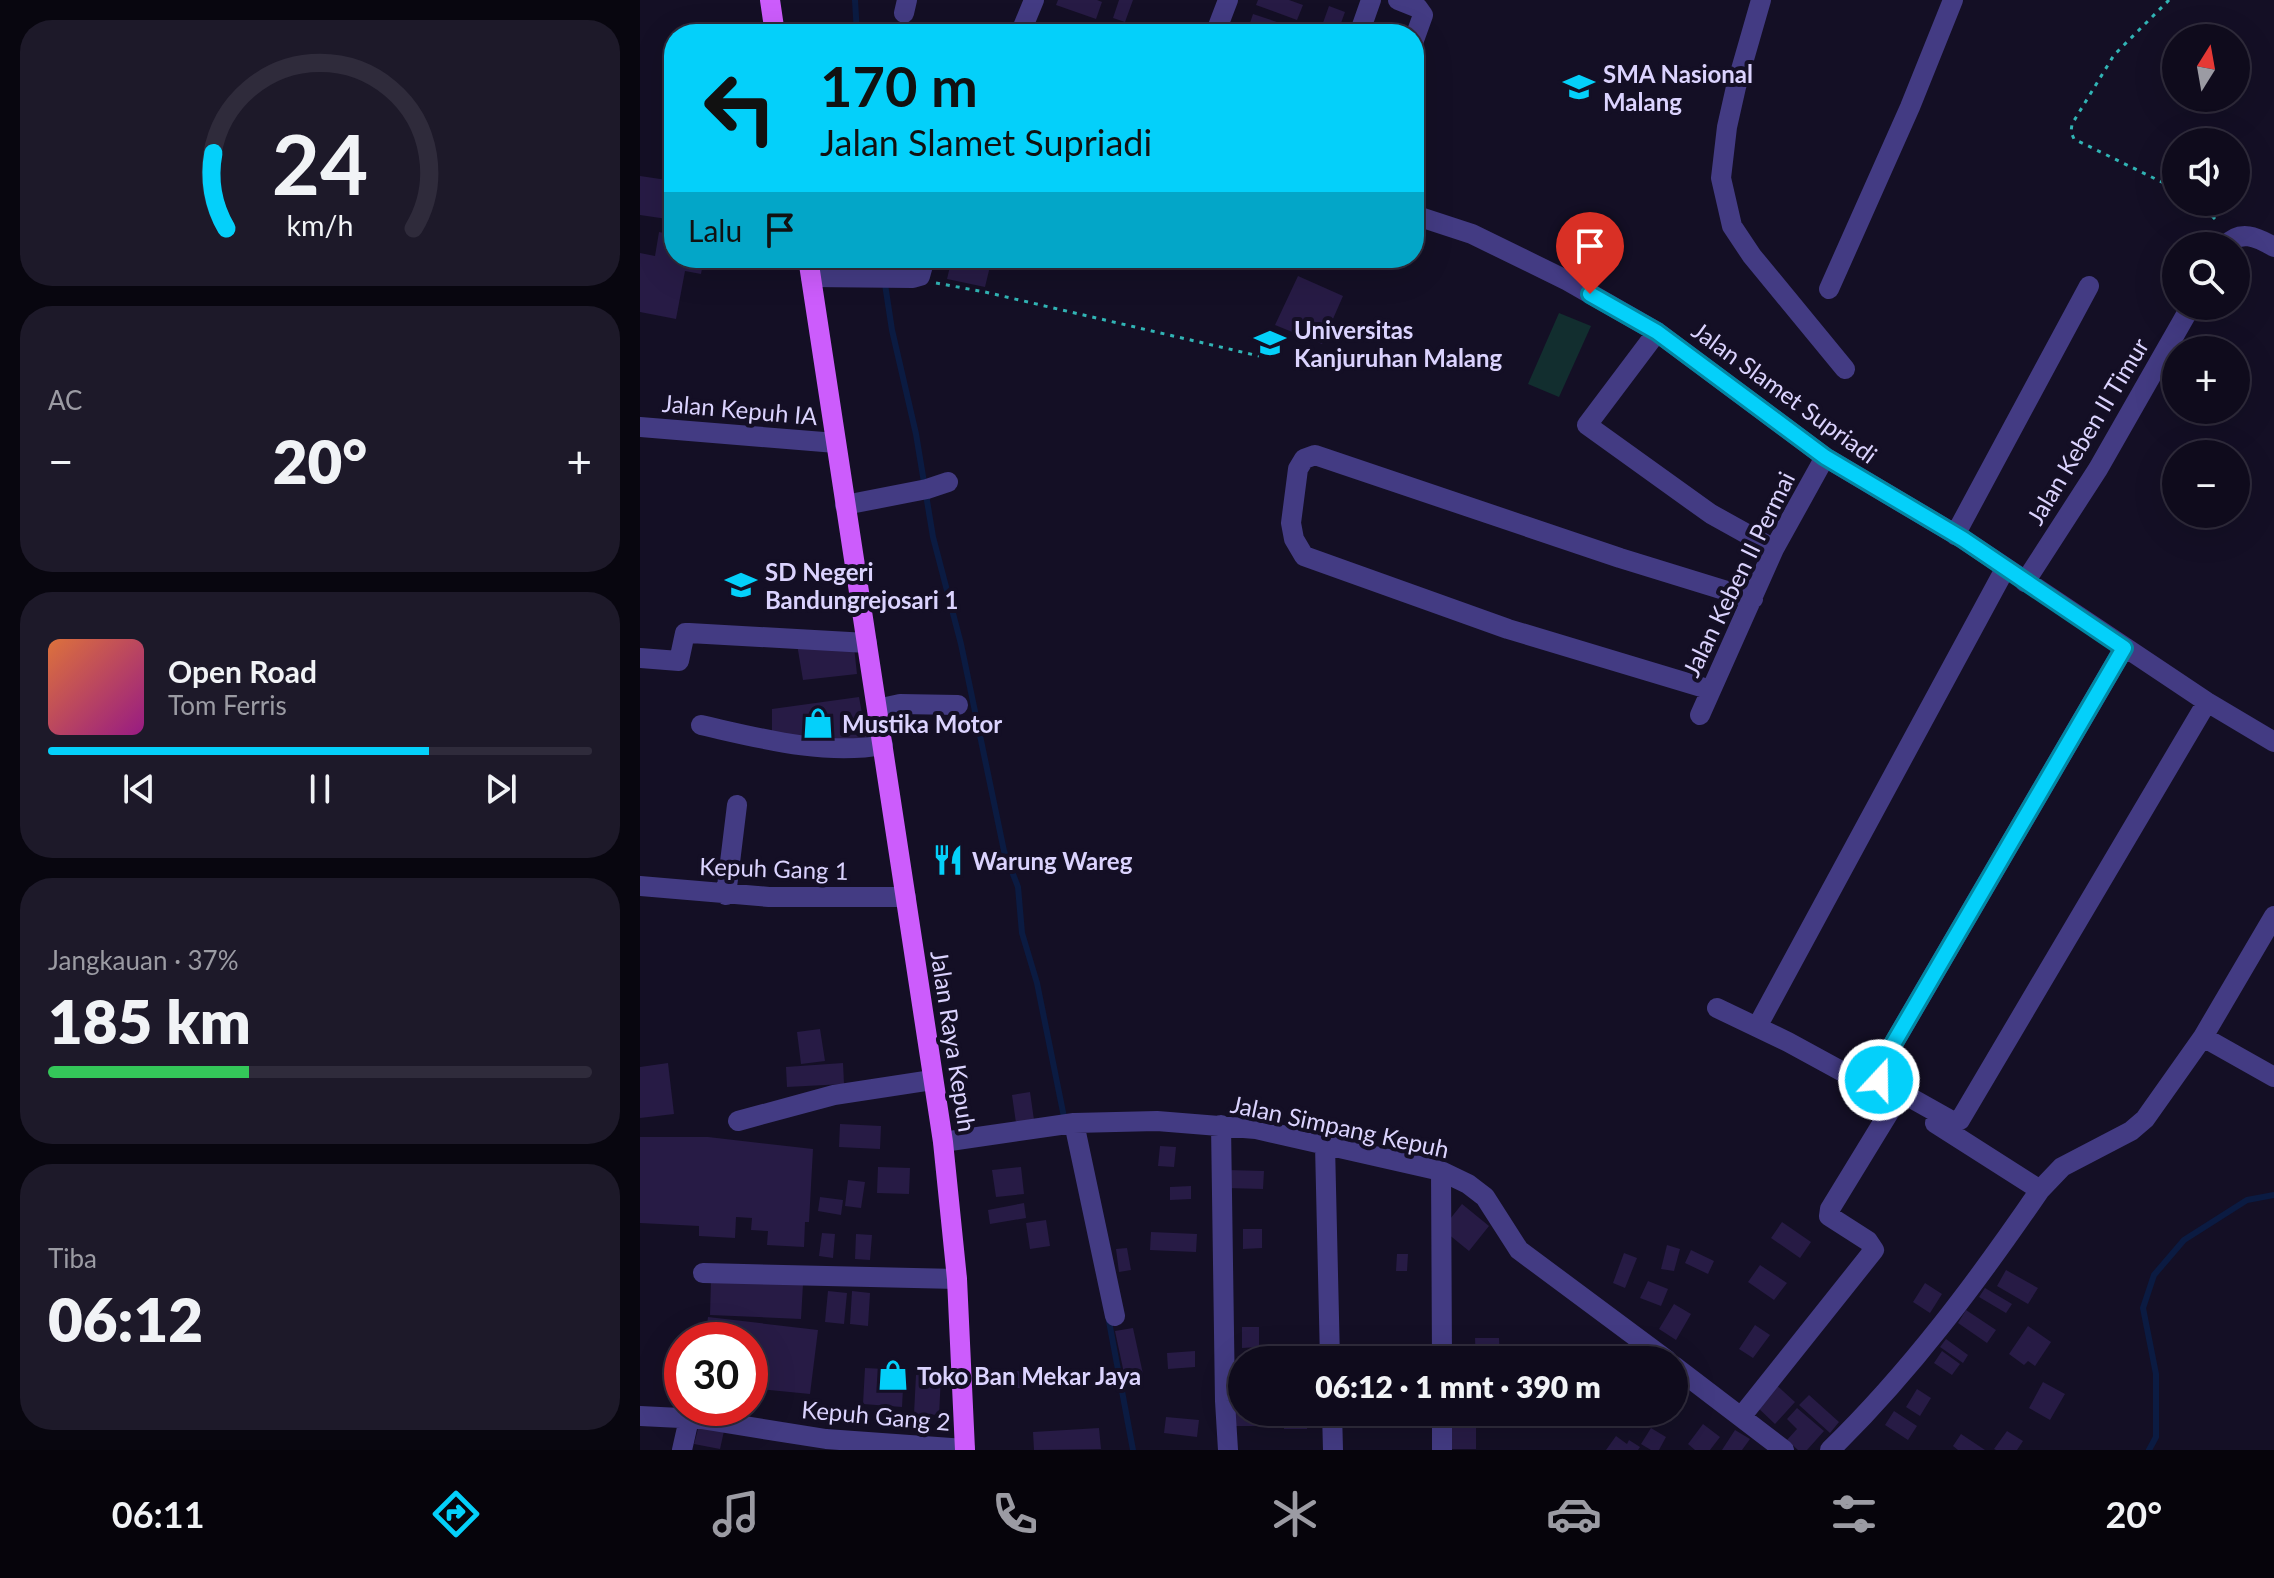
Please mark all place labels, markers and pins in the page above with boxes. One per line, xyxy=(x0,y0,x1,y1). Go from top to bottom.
place label: SMA Nasional Malang xyxy=(1603,59,1753,116)
school or university icon: SMA Nasional Malang xyxy=(1562,70,1596,104)
pin xyxy=(1556,212,1624,294)
place label: Universitas Kanjuruhan Malang xyxy=(1294,315,1503,372)
school or university icon: Universitas Kanjuruhan Malang xyxy=(1253,326,1287,360)
place label: SD Negeri Bandungrejosari 1 xyxy=(765,557,959,614)
school or university icon: SD Negeri Bandungrejosari 1 xyxy=(724,568,758,602)
shop icon: Mustika Motor xyxy=(801,706,835,740)
place label: Mustika Motor xyxy=(842,709,1002,738)
restaurant icon: Warung Wareg xyxy=(931,843,965,877)
place label: Warung Wareg xyxy=(972,846,1133,875)
shop icon: Toko Ban Mekar Jaya xyxy=(876,1358,910,1392)
place label: Toko Ban Mekar Jaya xyxy=(917,1361,1141,1390)

